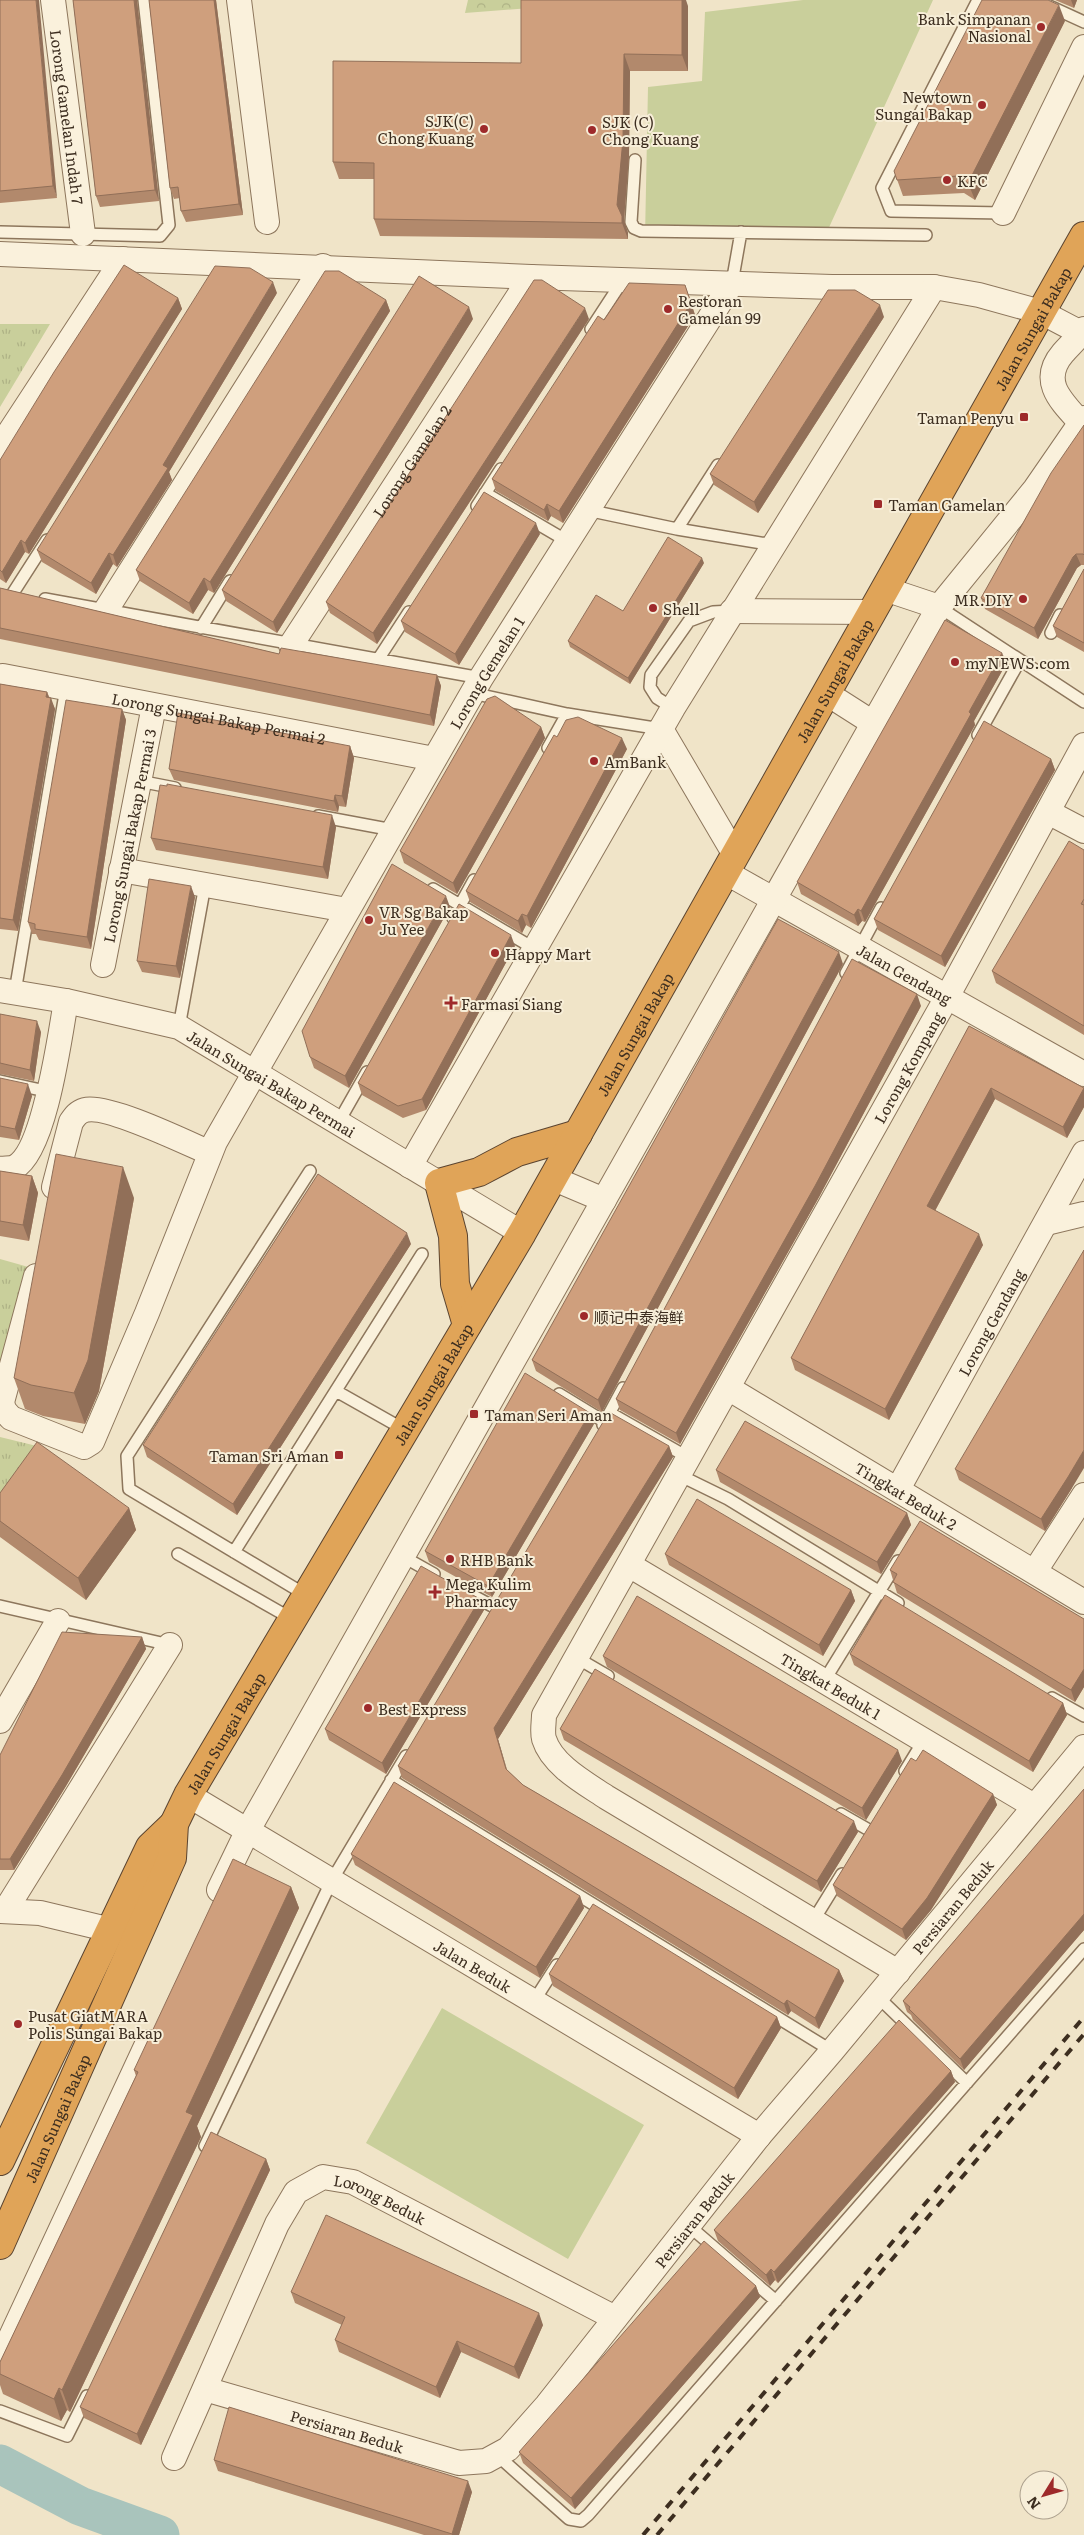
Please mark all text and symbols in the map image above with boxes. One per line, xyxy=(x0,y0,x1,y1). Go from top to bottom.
place label: Bank Simpanan Nasional xyxy=(918,7,1031,47)
marker: Bank Simpanan Nasional xyxy=(1035,21,1047,33)
street label: Lorong Gamelan Indah 7 xyxy=(45,28,91,206)
place label: Newtown Sungai Bakap xyxy=(875,85,972,125)
marker: Newtown Sungai Bakap xyxy=(976,99,988,111)
place label: SJK(C) Chong Kuang xyxy=(378,109,475,149)
place label: SJK (C) Chong Kuang xyxy=(602,110,699,150)
marker: SJK(C) Chong Kuang xyxy=(478,123,490,135)
marker: SJK (C) Chong Kuang xyxy=(586,124,598,136)
place label: KFC xyxy=(957,169,988,192)
marker: KFC xyxy=(941,174,953,186)
street label: Jalan Sungai Bakap xyxy=(988,262,1076,394)
place label: Restoran Gamelan 99 xyxy=(678,289,761,329)
marker: Restoran Gamelan 99 xyxy=(662,303,674,315)
street label: Lorong Gamelan 2 xyxy=(366,400,457,521)
place label: Taman Penyu xyxy=(917,406,1014,429)
marker: Taman Penyu xyxy=(1018,411,1030,423)
place label: Taman Gamelan xyxy=(888,493,1006,516)
marker: Taman Gamelan xyxy=(872,498,884,510)
place label: MR.DIY xyxy=(954,588,1013,611)
marker: MR.DIY xyxy=(1017,593,1029,605)
place label: Shell xyxy=(663,597,699,620)
marker: Shell xyxy=(647,602,659,614)
street label: Lorong Gemelan 1 xyxy=(443,611,529,733)
street label: Jalan Sungai Bakap xyxy=(789,614,878,746)
place label: myNEWS.com xyxy=(965,651,1070,674)
marker: myNEWS.com xyxy=(949,656,961,668)
street label: Lorong Sungai Bakap Permai 2 xyxy=(110,686,328,749)
street label: Lorong Sungai Bakap Permai 3 xyxy=(96,726,161,945)
place label: AmBank xyxy=(604,750,667,773)
marker: AmBank xyxy=(588,755,600,767)
place label: VR Sg Bakap Ju Yee xyxy=(379,900,469,940)
marker: VR Sg Bakap Ju Yee xyxy=(363,914,375,926)
street label: Jalan Gendang xyxy=(853,937,957,1009)
place label: Happy Mart xyxy=(505,942,591,965)
marker: Happy Mart xyxy=(489,947,501,959)
street label: Jalan Sungai Bakap xyxy=(590,968,678,1100)
place label: Farmasi Siang xyxy=(461,992,563,1015)
marker: Farmasi Siang xyxy=(445,997,457,1009)
street label: Lorong Kompang xyxy=(867,1007,948,1127)
street label: Jalan Sungai Bakap Permai xyxy=(183,1023,360,1142)
street label: Lorong Gendang xyxy=(952,1264,1030,1380)
place label: 顺记中泰海鲜 xyxy=(594,1305,684,1328)
marker: 顺记中泰海鲜 xyxy=(578,1310,590,1322)
street label: Jalan Sungai Bakap xyxy=(387,1318,478,1449)
place label: Taman Seri Aman xyxy=(484,1403,612,1426)
marker: Taman Seri Aman xyxy=(468,1408,480,1420)
place label: Taman Sri Aman xyxy=(208,1444,329,1467)
marker: Taman Sri Aman xyxy=(333,1449,345,1461)
street label: Tingkat Beduk 2 xyxy=(851,1455,962,1535)
place label: RHB Bank xyxy=(460,1548,534,1571)
marker: RHB Bank xyxy=(444,1553,456,1565)
place label: Mega Kulim Pharmacy xyxy=(445,1572,532,1612)
marker: Mega Kulim Pharmacy xyxy=(429,1586,441,1598)
street label: Tingkat Beduk 1 xyxy=(776,1646,886,1724)
street label: Jalan Sungai Bakap xyxy=(180,1667,270,1798)
place label: Best Express xyxy=(378,1697,467,1720)
marker: Best Express xyxy=(362,1702,374,1714)
street label: Persiaran Beduk xyxy=(906,1853,999,1959)
street label: Jalan Beduk xyxy=(430,1933,517,1998)
place label: Pusat GiatMARA Polis Sungai Bakap xyxy=(28,2004,162,2044)
marker: Pusat GiatMARA Polis Sungai Bakap xyxy=(12,2018,24,2030)
street label: Jalan Sungai Bakap xyxy=(18,2050,95,2186)
street label: Persiaran Beduk xyxy=(648,2166,739,2272)
street label: Lorong Beduk xyxy=(332,2167,431,2230)
street label: Persiaran Beduk xyxy=(288,2403,407,2458)
north arrow xyxy=(1019,2470,1069,2520)
text: N xyxy=(1021,2493,1044,2514)

